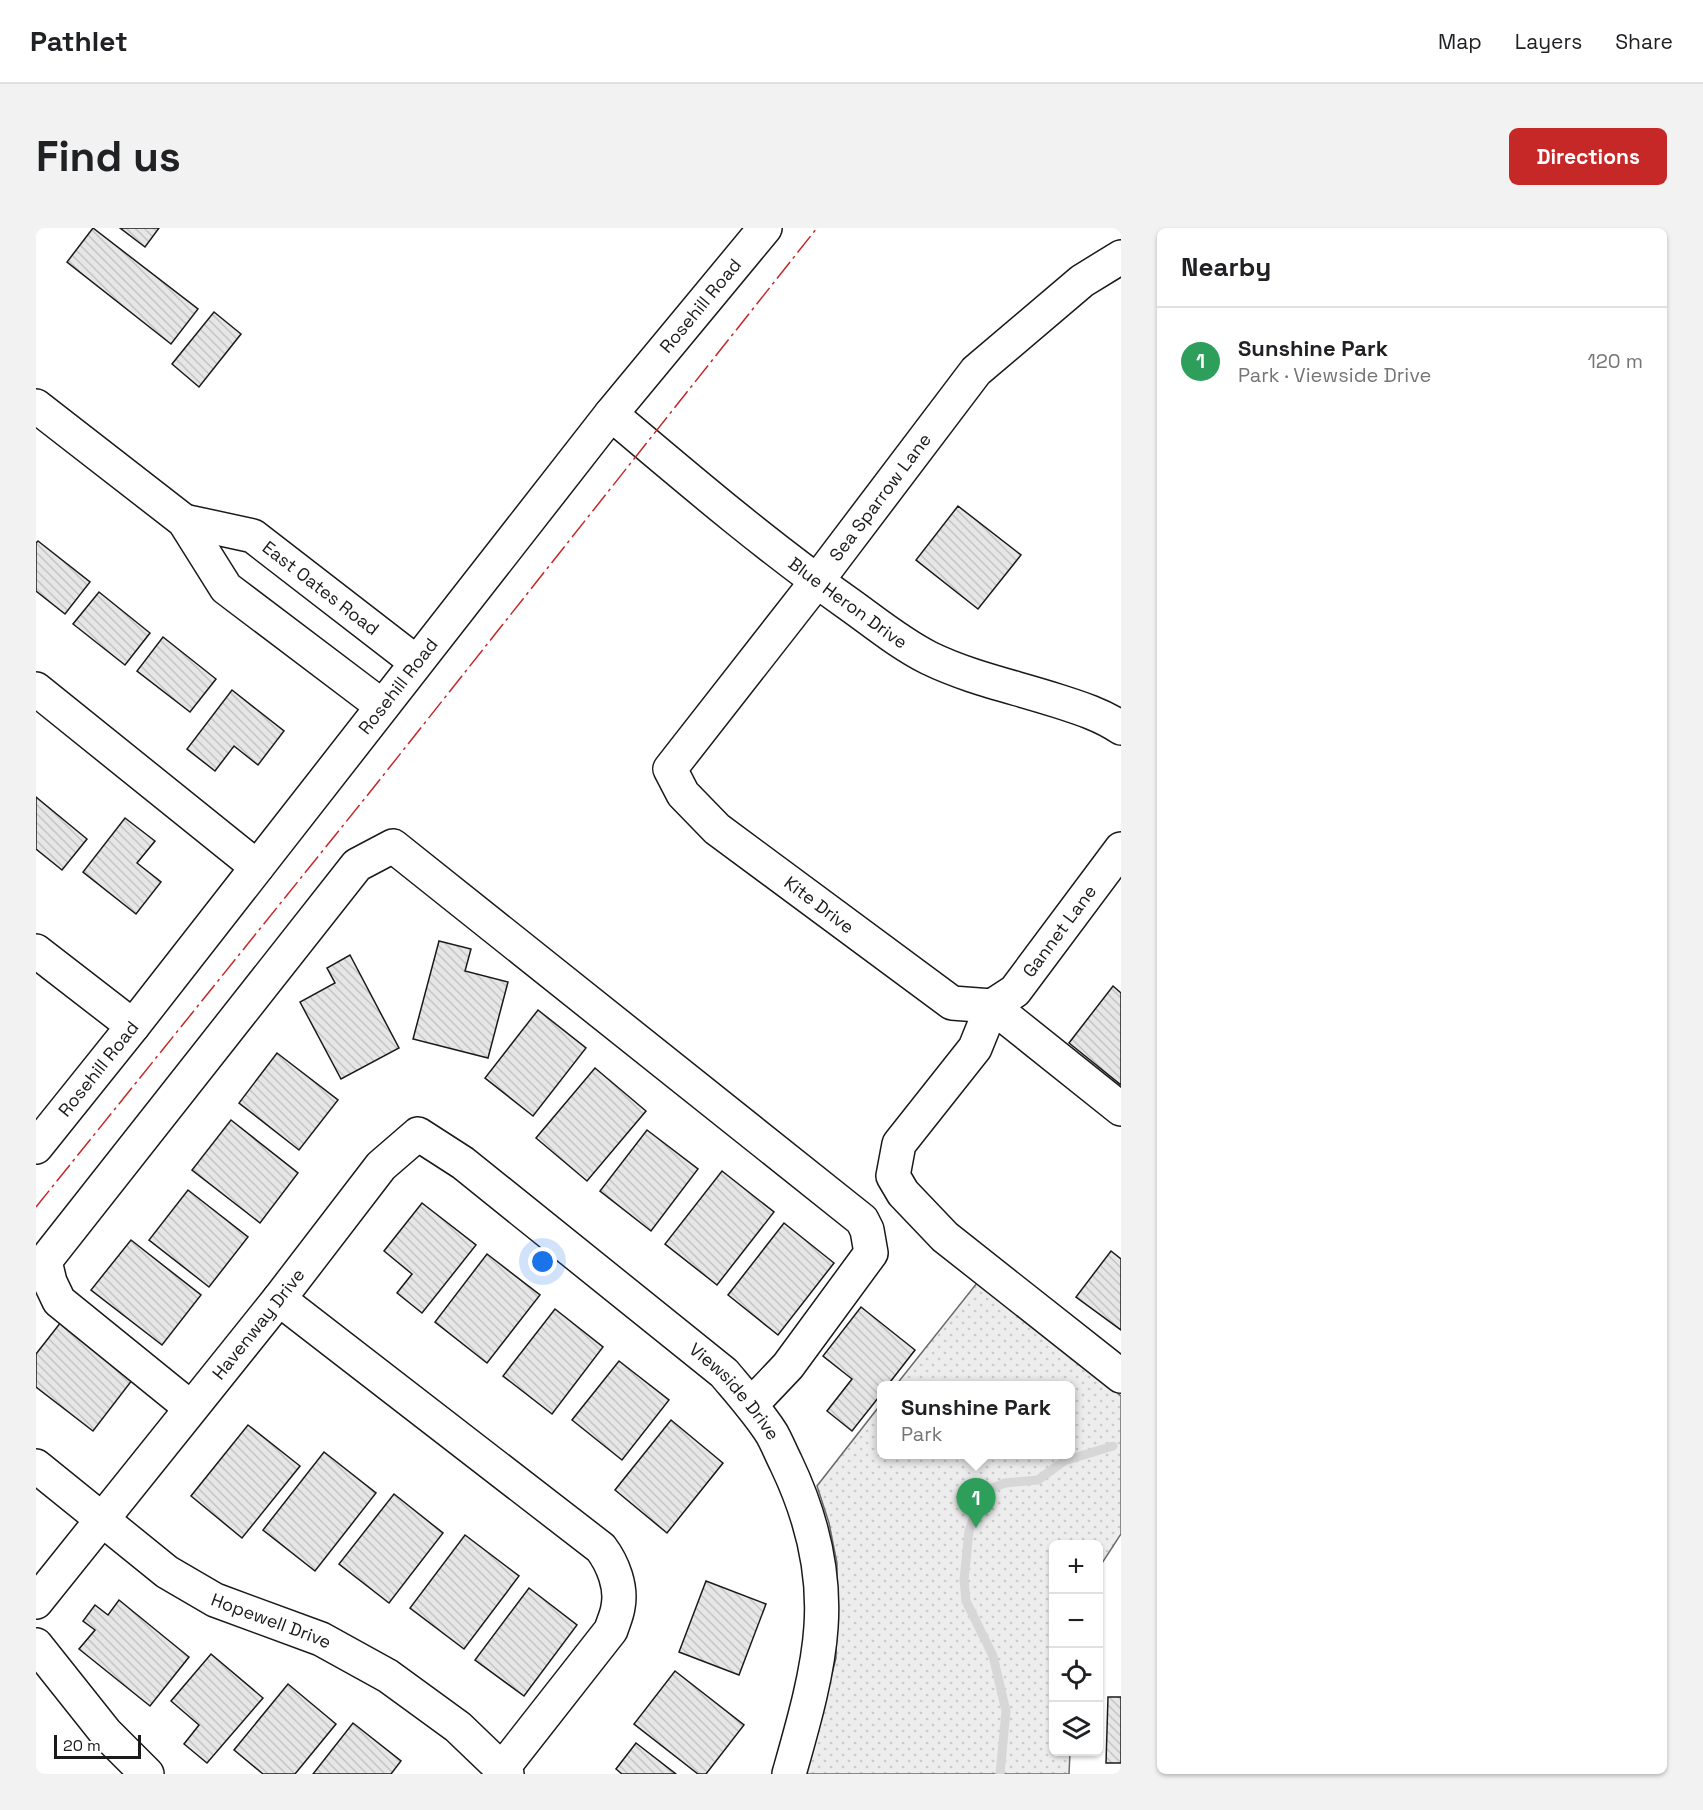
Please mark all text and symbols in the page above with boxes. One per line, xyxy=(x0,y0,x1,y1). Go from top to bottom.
text: Pathlet xyxy=(30,23,128,59)
text: Map xyxy=(1438,28,1482,55)
text: Layers xyxy=(1515,28,1582,55)
text: Share xyxy=(1615,28,1673,55)
button: Directions xyxy=(1509,128,1667,185)
text: Find us xyxy=(36,130,181,183)
text: Nearby xyxy=(1181,250,1271,284)
street label: Rosehill Road xyxy=(654,254,746,357)
text: Sunshine Park xyxy=(1238,334,1388,362)
text: 1 xyxy=(1196,348,1205,374)
text: 120 m xyxy=(1587,348,1643,374)
text: Park · Viewside Drive xyxy=(1238,362,1431,388)
street label: Sea Sparrow Lane xyxy=(824,428,936,566)
street label: East Oates Road xyxy=(258,535,384,640)
street label: Blue Heron Drive xyxy=(784,552,912,654)
street label: Rosehill Road xyxy=(353,633,443,739)
street label: Kite Drive xyxy=(780,871,859,938)
street label: Gannet Lane xyxy=(1017,880,1101,982)
street label: Rosehill Road xyxy=(53,1016,143,1121)
your location xyxy=(528,1247,557,1276)
street label: Havenway Drive xyxy=(207,1264,309,1384)
street label: Viewside Drive xyxy=(685,1338,785,1444)
popup xyxy=(877,1381,1075,1459)
text: Sunshine Park xyxy=(901,1393,1051,1421)
text: Park xyxy=(901,1421,943,1447)
pin: 1 xyxy=(956,1478,996,1528)
map controls xyxy=(1049,1540,1103,1756)
button: + xyxy=(1049,1540,1103,1594)
street label: Hopewell Drive xyxy=(208,1588,336,1654)
button: − xyxy=(1049,1594,1103,1648)
button: locate xyxy=(1049,1648,1103,1702)
button: layers xyxy=(1049,1702,1103,1756)
scale bar xyxy=(54,1732,141,1760)
text: 20 m xyxy=(63,1735,101,1756)

